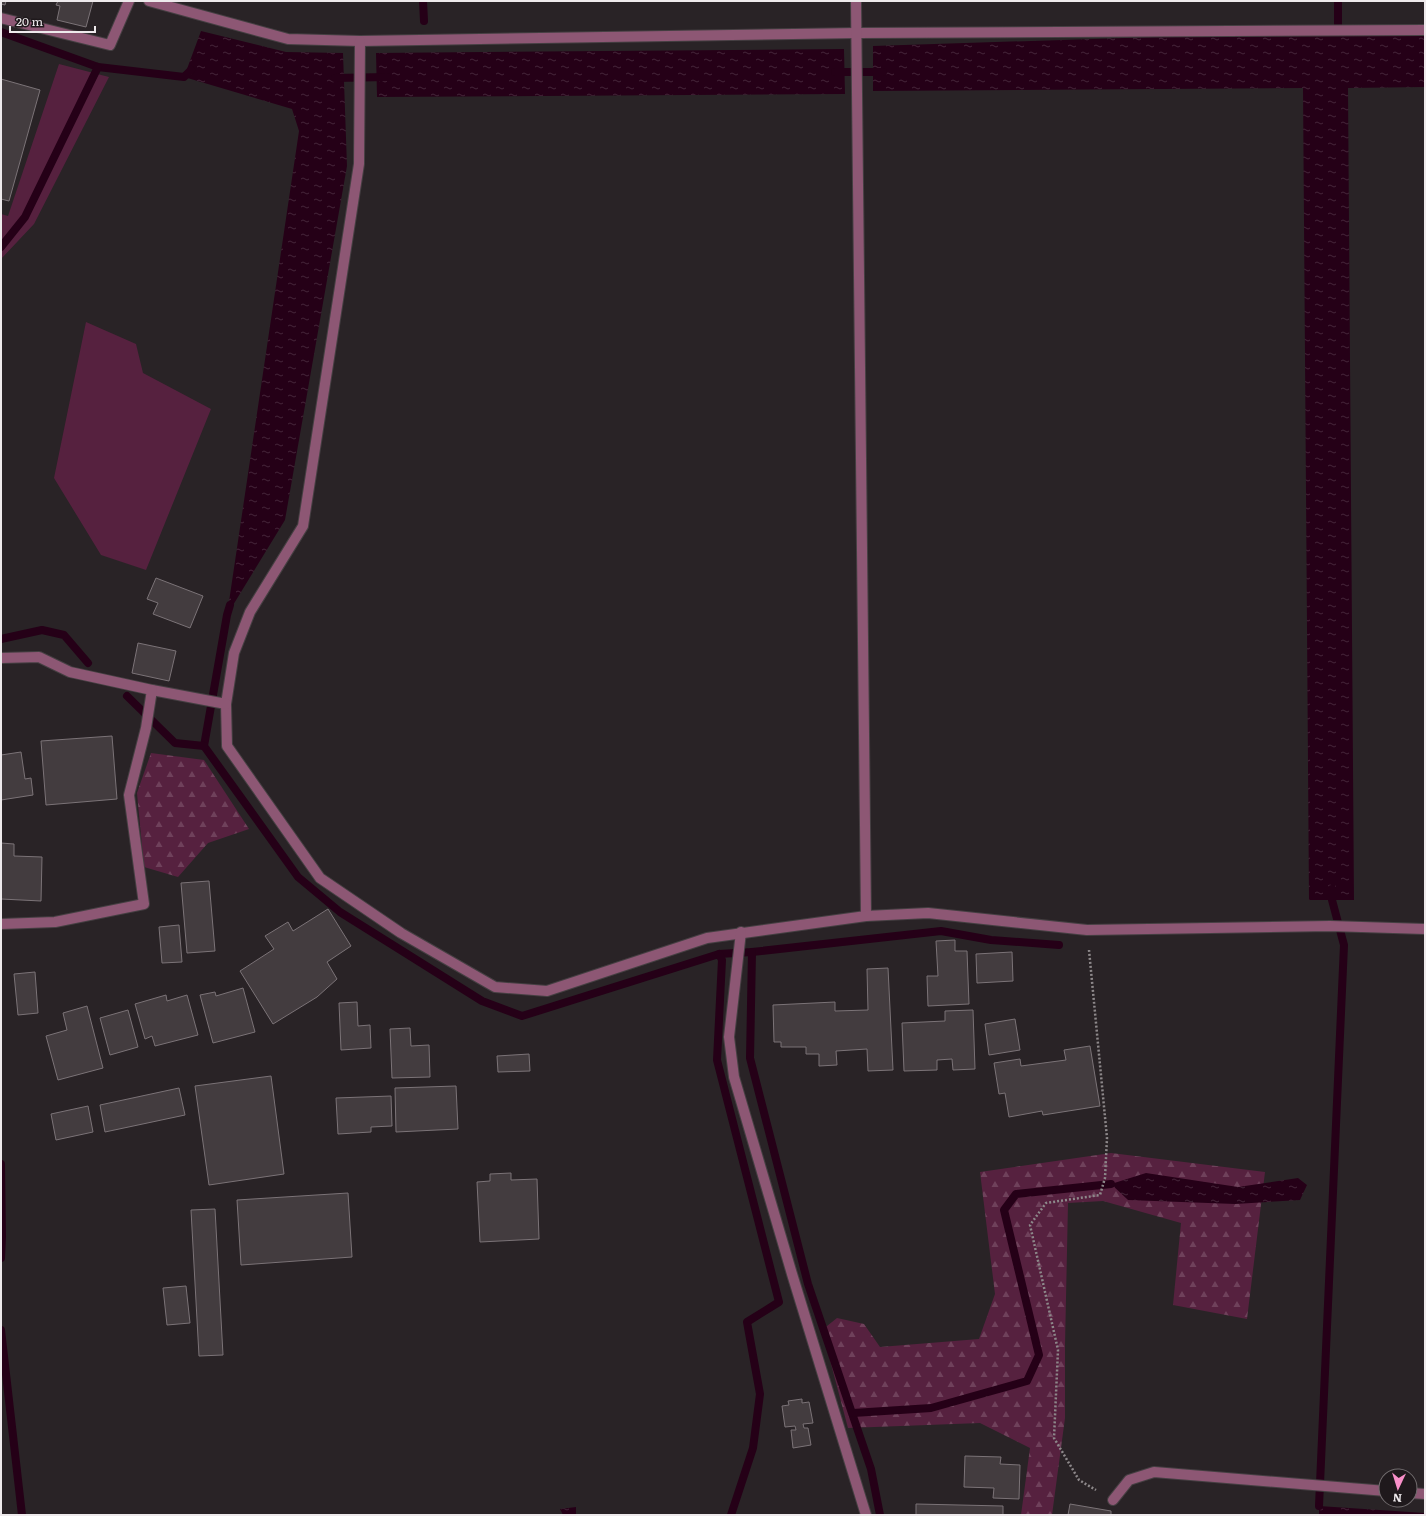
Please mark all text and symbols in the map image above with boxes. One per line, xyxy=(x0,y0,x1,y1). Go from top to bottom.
scale bar xyxy=(10,8,95,34)
text: 20 m xyxy=(16,12,43,30)
north arrow xyxy=(1378,1468,1418,1508)
text: N xyxy=(1392,1491,1402,1507)

